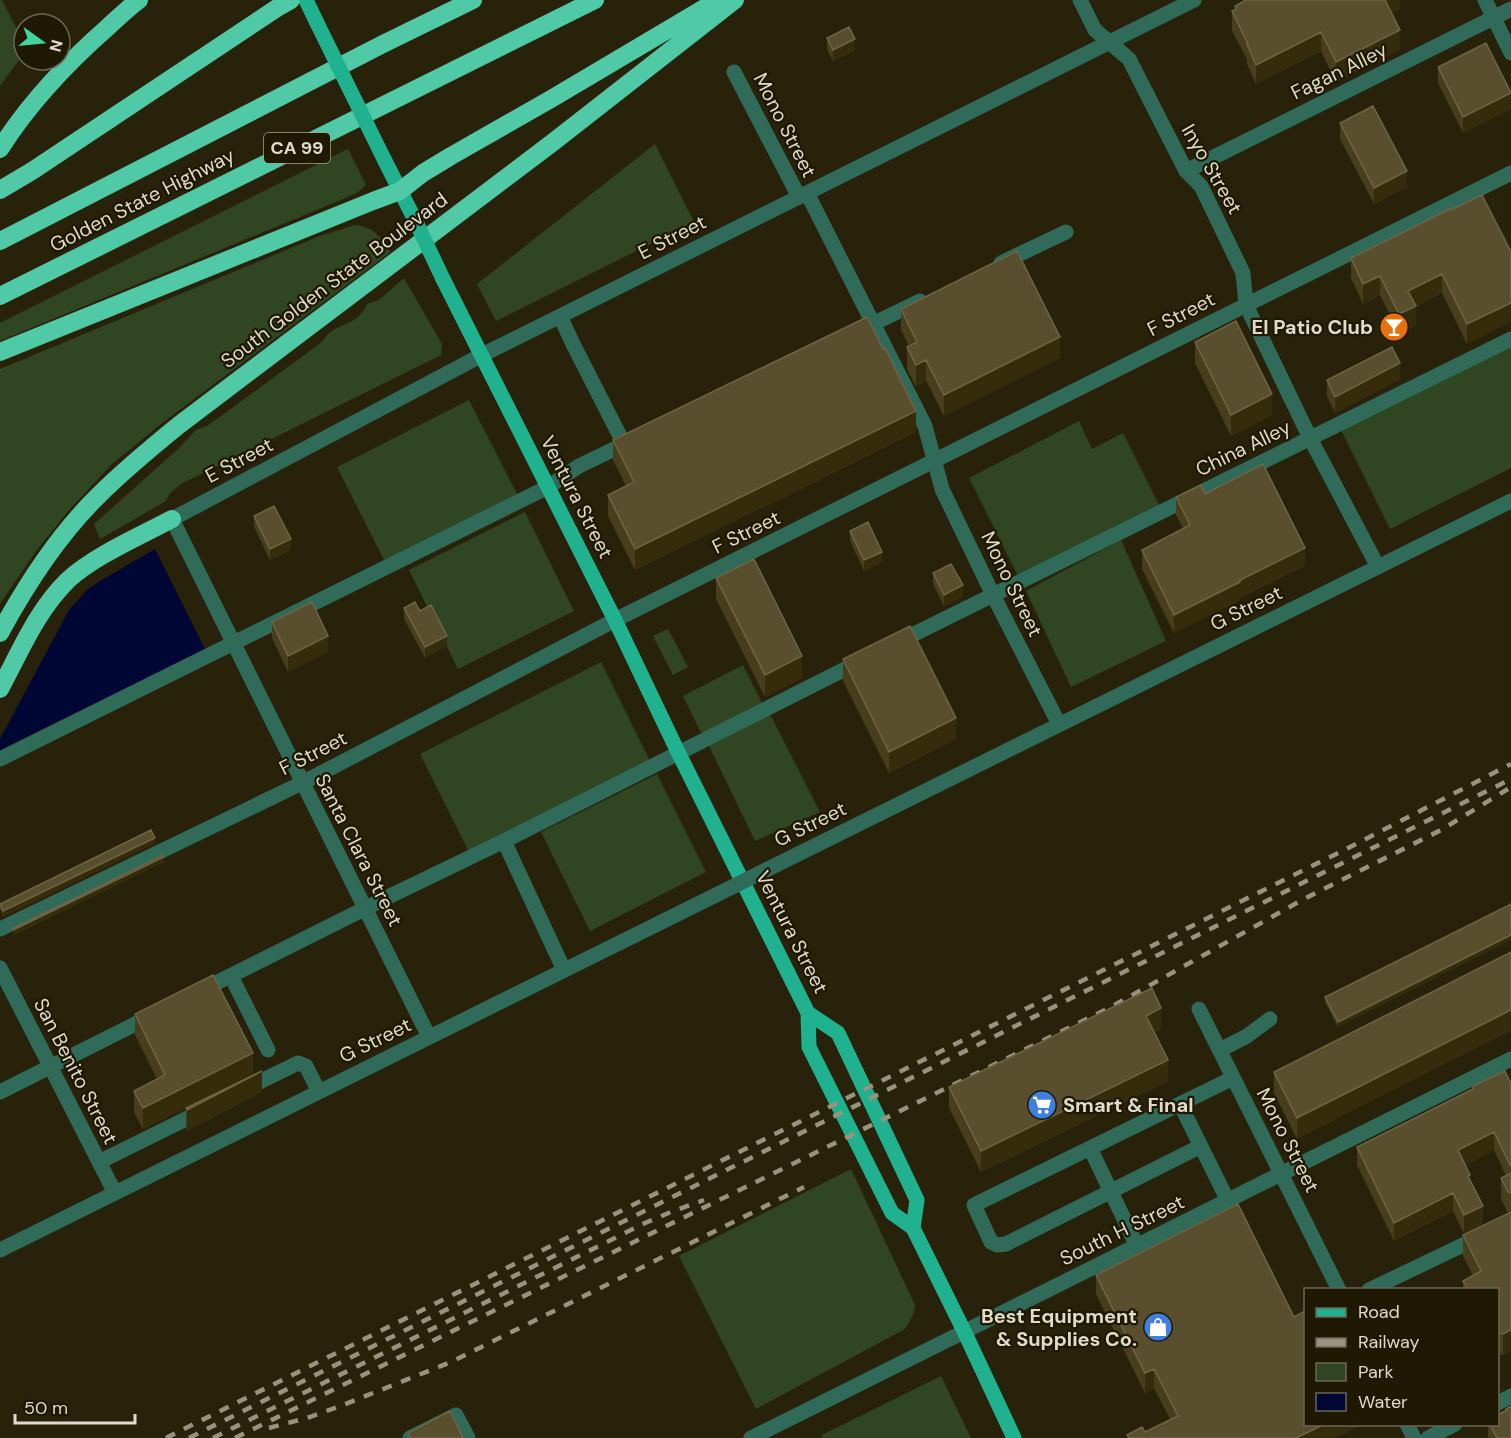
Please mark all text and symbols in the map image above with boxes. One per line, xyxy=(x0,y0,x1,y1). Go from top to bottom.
north arrow xyxy=(12,12,72,72)
text: N xyxy=(44,37,68,54)
street label: Fagan Alley xyxy=(1287,37,1391,105)
street label: Mono Street xyxy=(748,68,823,182)
street label: Inyo Street xyxy=(1176,119,1248,219)
road number: CA 99 xyxy=(264,133,330,163)
street label: Golden State Highway xyxy=(45,142,239,258)
street label: South Golden State Boulevard xyxy=(215,186,453,374)
street label: E Street xyxy=(633,209,711,265)
street label: F Street xyxy=(1143,286,1219,342)
bar icon: El Patio Club xyxy=(1378,311,1410,343)
place label: El Patio Club xyxy=(1252,314,1373,340)
street label: China Alley xyxy=(1191,414,1295,482)
street label: E Street xyxy=(201,431,278,489)
street label: Ventura Street xyxy=(535,431,619,563)
street label: F Street xyxy=(708,504,785,560)
street label: Mono Street xyxy=(975,527,1049,641)
street label: G Street xyxy=(1206,579,1287,637)
street label: F Street xyxy=(275,725,351,781)
street label: Santa Clara Street xyxy=(309,769,409,931)
street label: G Street xyxy=(770,795,851,853)
street label: Ventura Street xyxy=(750,866,834,998)
street label: San Benito Street xyxy=(28,994,124,1149)
street label: G Street xyxy=(335,1011,416,1069)
street label: Mono Street xyxy=(1251,1083,1326,1197)
supermarket icon: Smart & Final xyxy=(1026,1089,1058,1121)
place label: Smart & Final xyxy=(1063,1092,1193,1118)
street label: South H Street xyxy=(1056,1189,1189,1271)
legend xyxy=(1304,1288,1499,1426)
text: Road xyxy=(1358,1300,1400,1324)
place label: Best Equipment & Supplies Co. xyxy=(981,1303,1137,1352)
shop icon: Best Equipment & Supplies Co. xyxy=(1142,1311,1174,1343)
text: Railway xyxy=(1358,1330,1420,1354)
text: Park xyxy=(1358,1360,1394,1384)
scale bar xyxy=(15,1387,135,1425)
text: Water xyxy=(1358,1390,1408,1414)
text: 50 m xyxy=(24,1396,68,1420)

